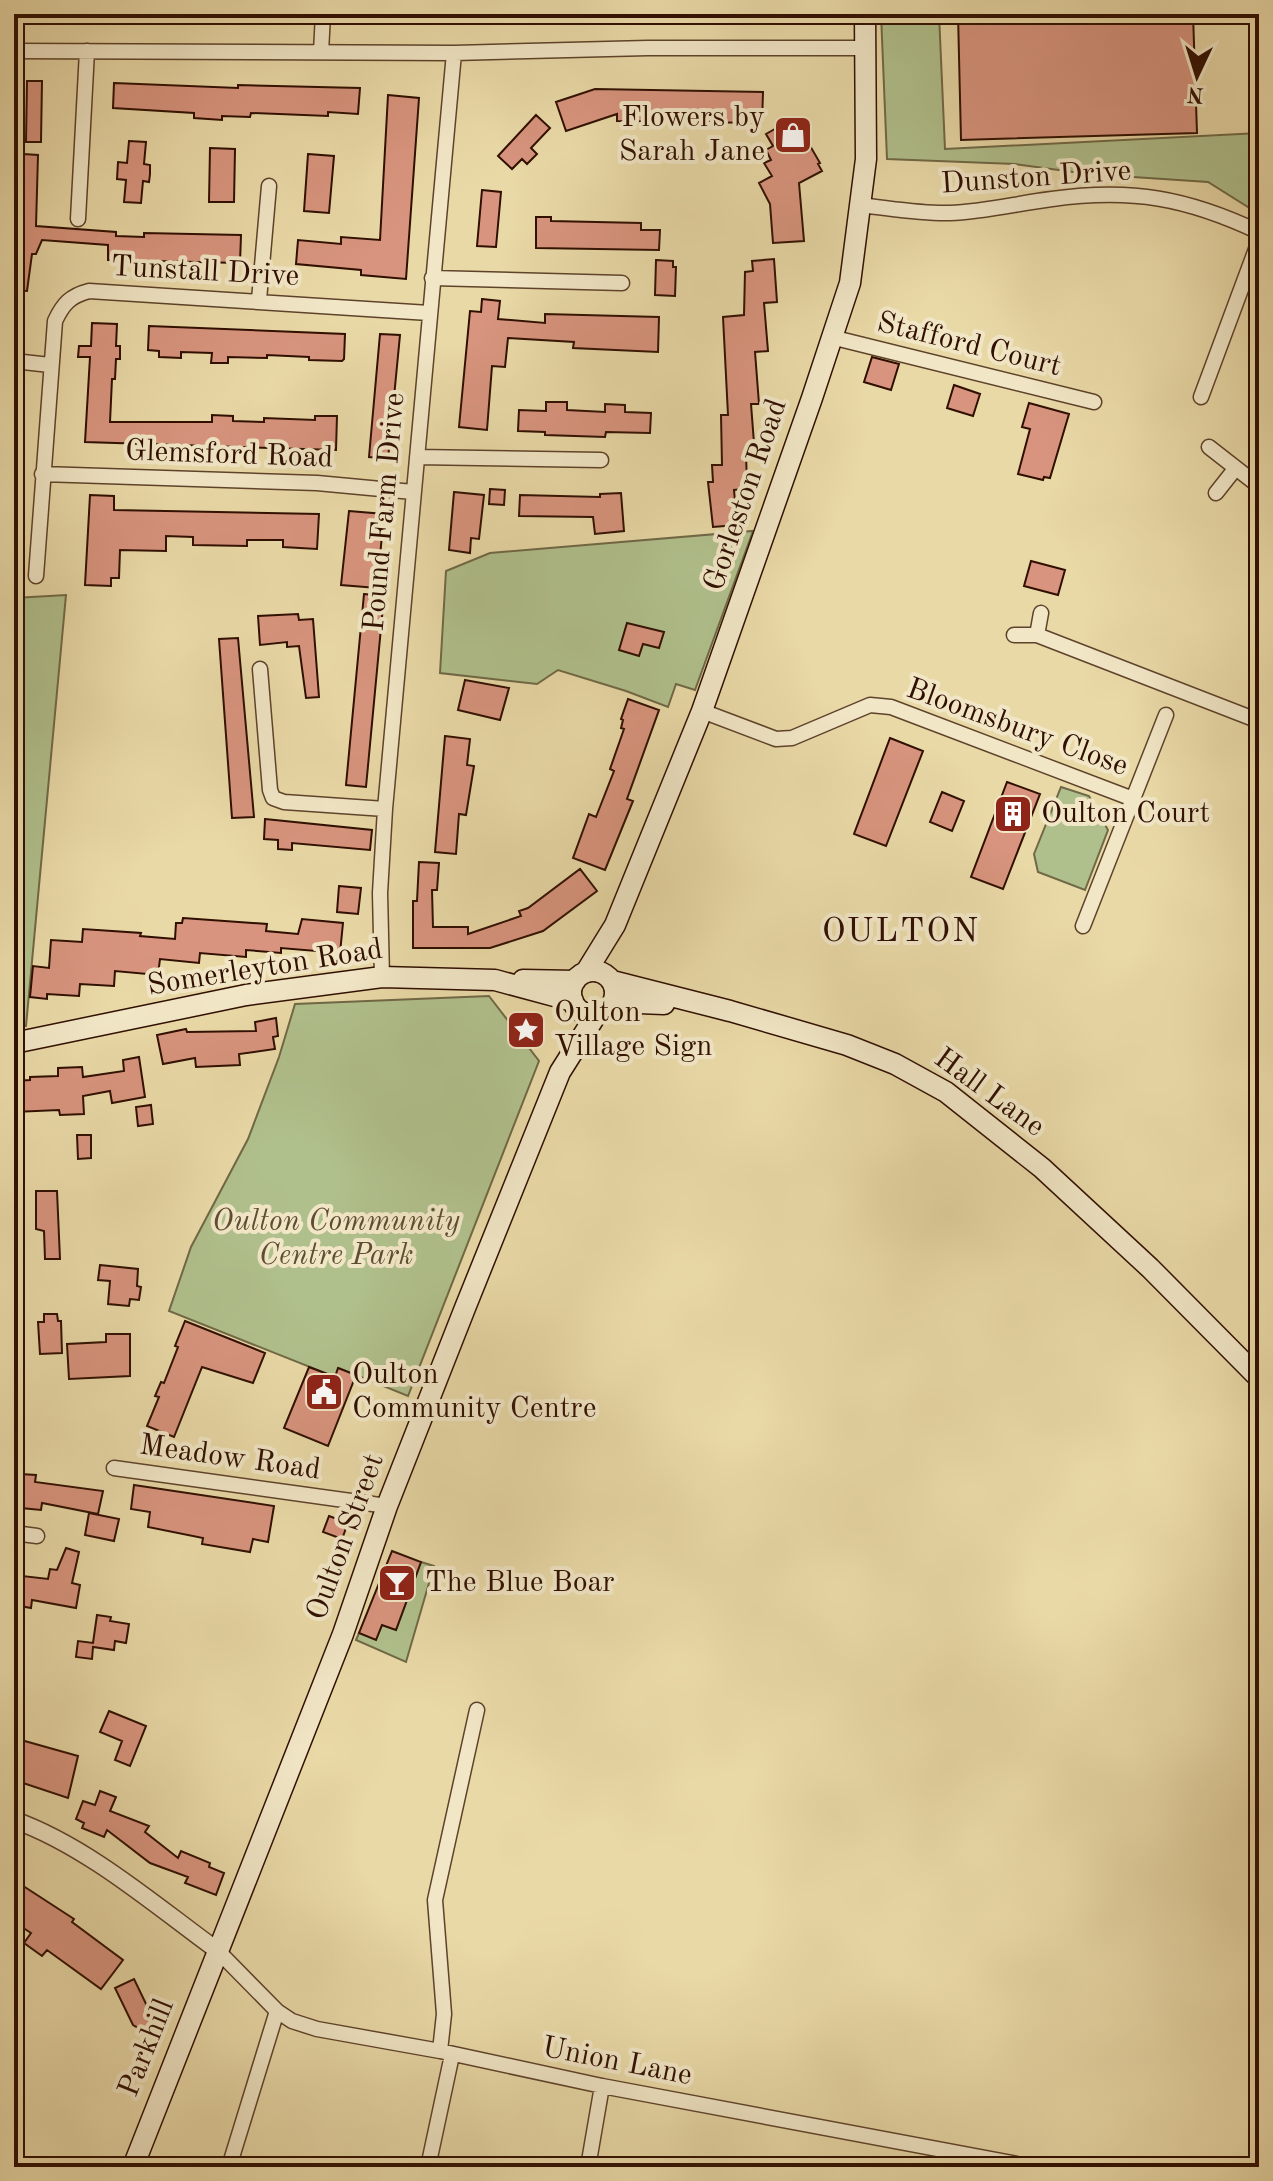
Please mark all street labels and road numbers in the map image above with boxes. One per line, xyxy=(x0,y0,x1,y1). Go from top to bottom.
street label: Dunston Drive xyxy=(940,156,1132,200)
street label: Tunstall Drive xyxy=(110,252,300,292)
street label: Stafford Court xyxy=(874,308,1064,382)
street label: Pound Farm Drive xyxy=(360,391,410,633)
street label: Gorleston Road xyxy=(699,395,793,595)
street label: Glemsford Road xyxy=(124,436,334,474)
street label: Bloomsbury Close xyxy=(902,674,1132,782)
street label: Somerleyton Road xyxy=(145,935,385,1001)
street label: Hall Lane xyxy=(928,1043,1050,1143)
street label: Meadow Road xyxy=(138,1430,322,1486)
street label: Oulton Street xyxy=(302,1450,390,1624)
street label: Parkhill xyxy=(114,1995,180,2101)
street label: Union Lane xyxy=(539,2033,695,2091)

